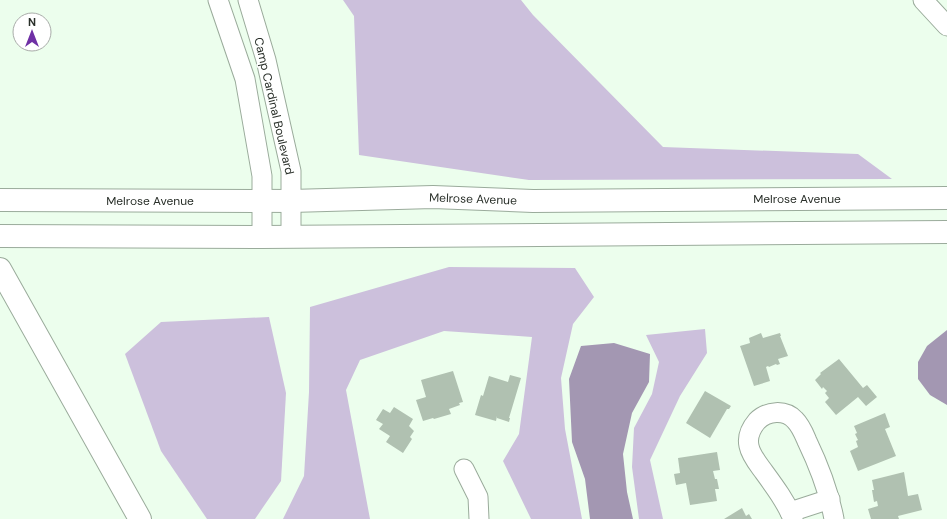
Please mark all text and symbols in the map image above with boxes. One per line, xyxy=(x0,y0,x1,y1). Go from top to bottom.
north arrow xyxy=(12,12,52,52)
text: N xyxy=(28,15,36,29)
street label: Camp Cardinal Boulevard xyxy=(250,36,298,176)
street label: Melrose Avenue xyxy=(429,189,517,209)
street label: Melrose Avenue xyxy=(753,191,841,207)
street label: Melrose Avenue xyxy=(106,193,194,209)

